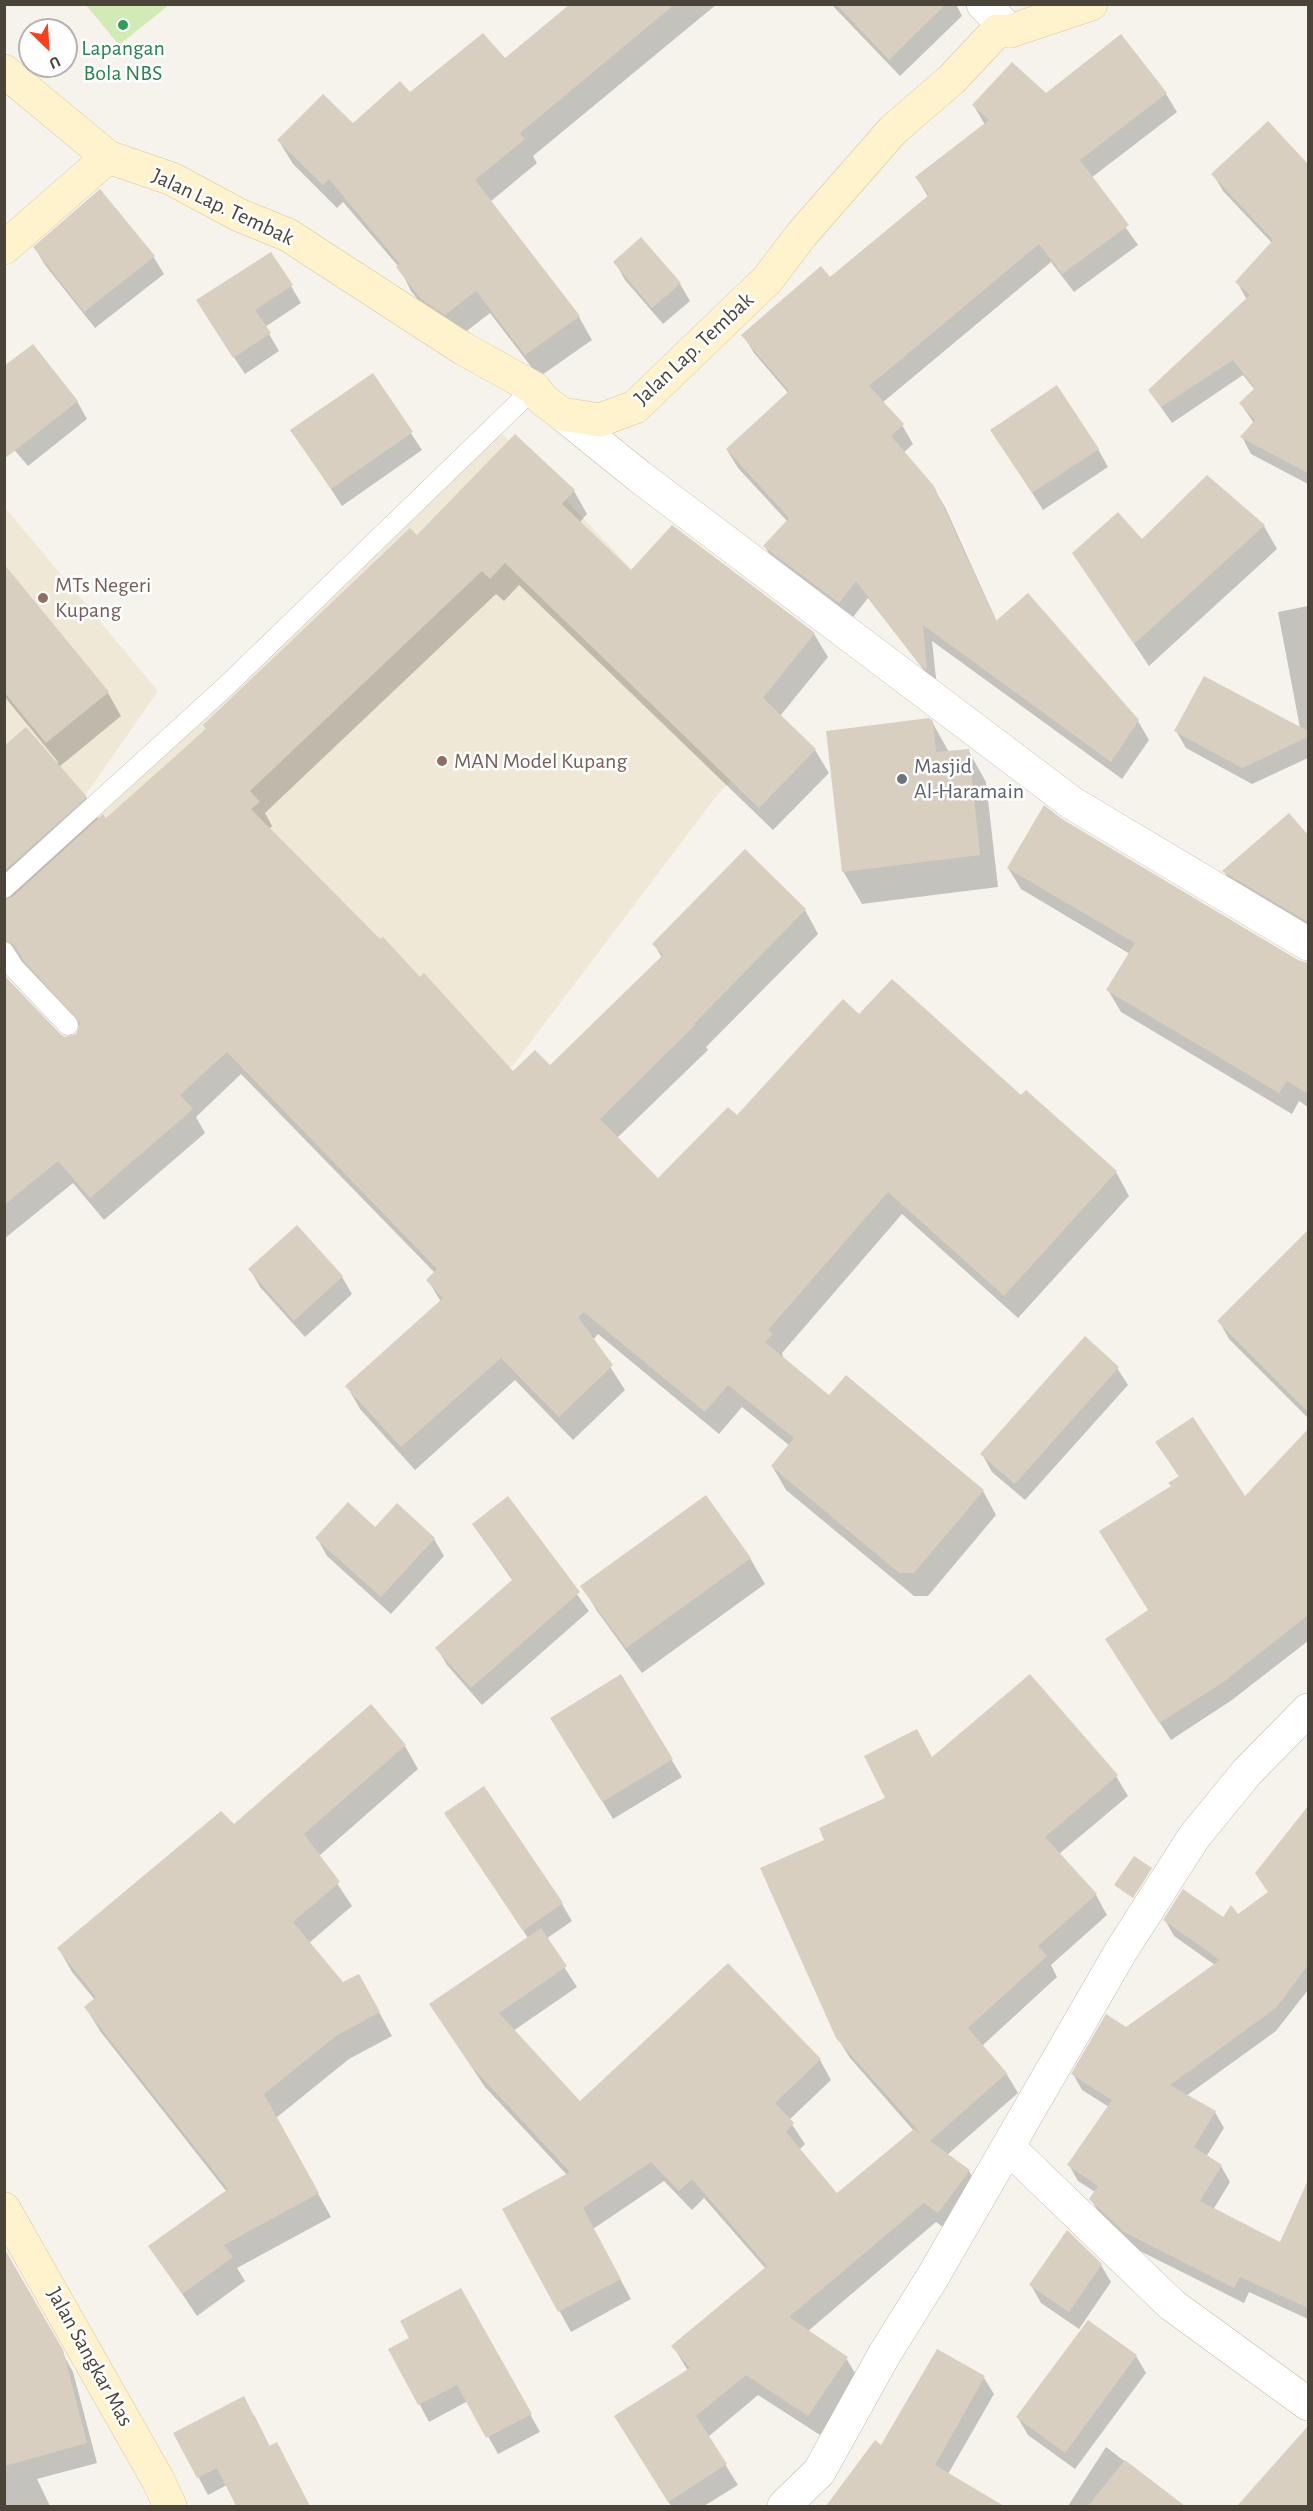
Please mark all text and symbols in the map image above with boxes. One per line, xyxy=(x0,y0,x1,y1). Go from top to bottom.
north arrow xyxy=(18,18,78,78)
marker: Lapangan Bola NBS xyxy=(116,18,130,32)
place label: Lapangan Bola NBS xyxy=(81,35,165,86)
text: U xyxy=(47,53,63,72)
street label: Jalan Lap. Tembak xyxy=(148,163,298,251)
street label: Jalan Lap. Tembak xyxy=(629,287,759,411)
place label: MTs Negeri Kupang xyxy=(55,572,151,624)
marker: MTs Negeri Kupang xyxy=(36,591,50,605)
place label: MAN Model Kupang xyxy=(454,748,627,774)
place label: Masjid Al-Haramain xyxy=(914,753,1024,804)
marker: MAN Model Kupang xyxy=(435,754,449,768)
marker: Masjid Al-Haramain xyxy=(895,772,909,786)
street label: Jalan Sangkar Mas xyxy=(41,2283,139,2431)

